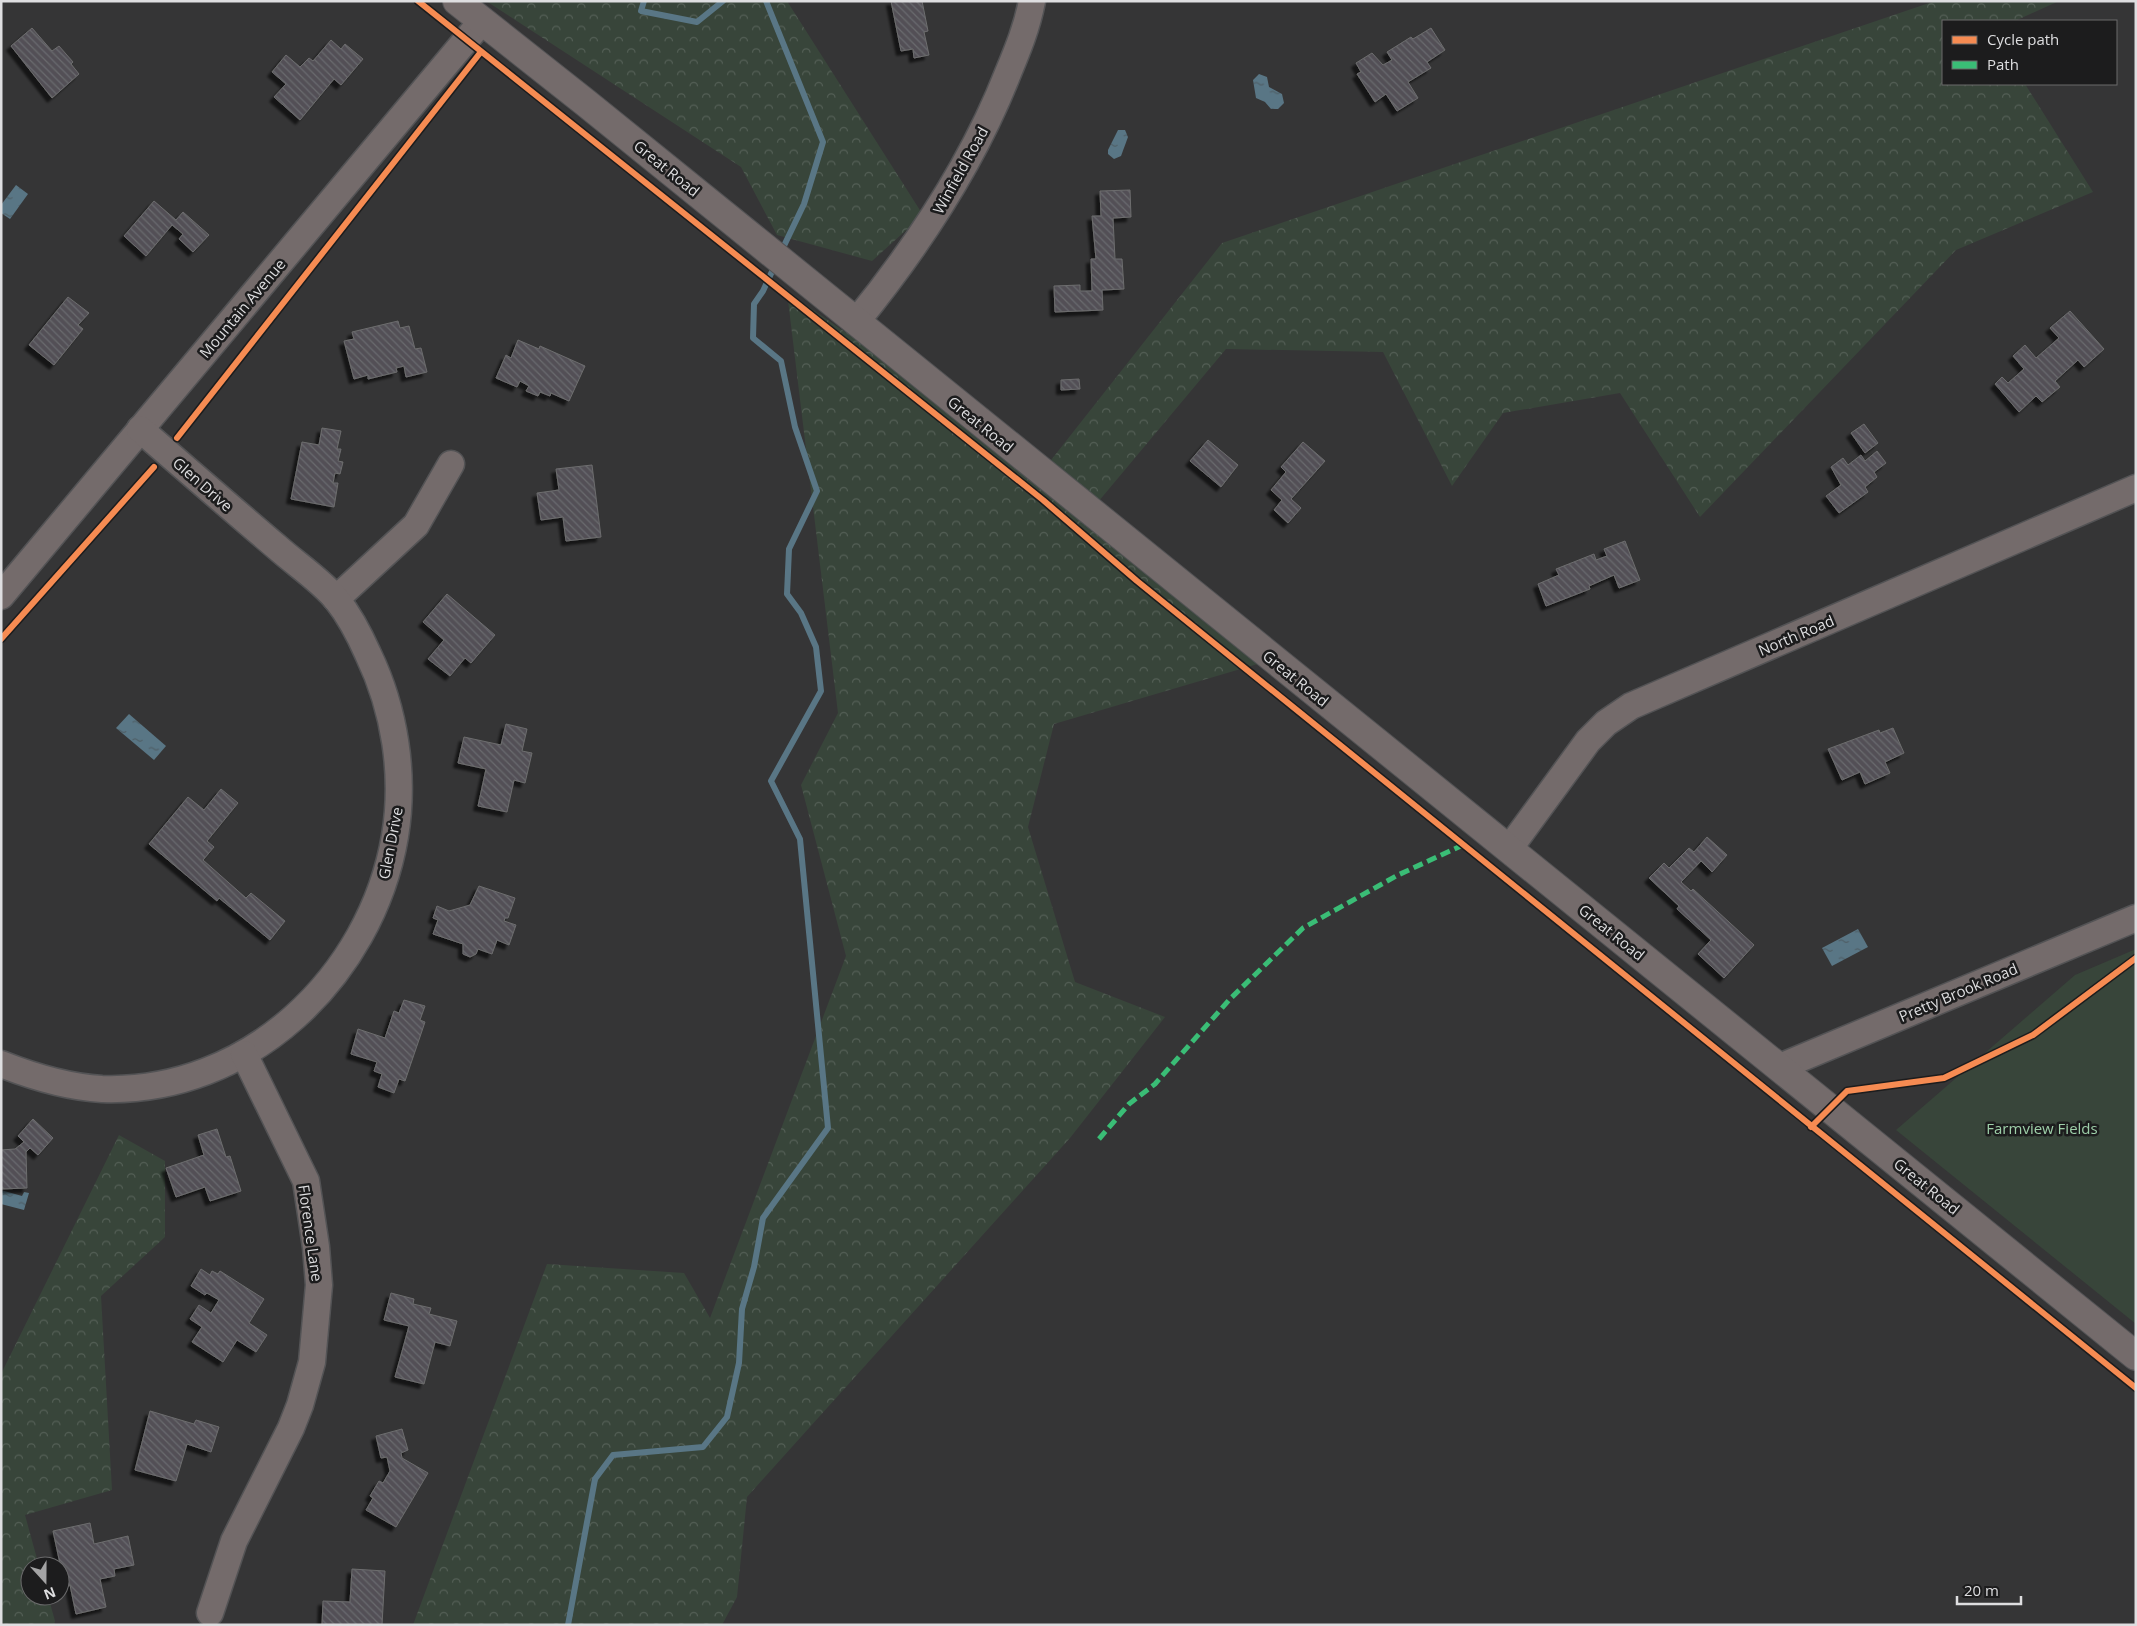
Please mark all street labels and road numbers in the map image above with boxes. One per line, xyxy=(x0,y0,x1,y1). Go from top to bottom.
street label: Winfield Road xyxy=(928,123,992,217)
street label: Great Road xyxy=(630,135,704,201)
street label: Mountain Avenue xyxy=(195,254,289,362)
street label: Great Road xyxy=(944,391,1018,457)
street label: Glen Drive xyxy=(169,453,237,515)
street label: North Road xyxy=(1755,610,1837,660)
street label: Great Road xyxy=(1259,645,1333,711)
street label: Glen Drive xyxy=(373,805,407,881)
street label: Great Road xyxy=(1575,899,1649,965)
street label: Pretty Brook Road xyxy=(1896,958,2020,1026)
street label: Great Road xyxy=(1890,1153,1964,1219)
street label: Florence Lane xyxy=(294,1183,328,1283)

